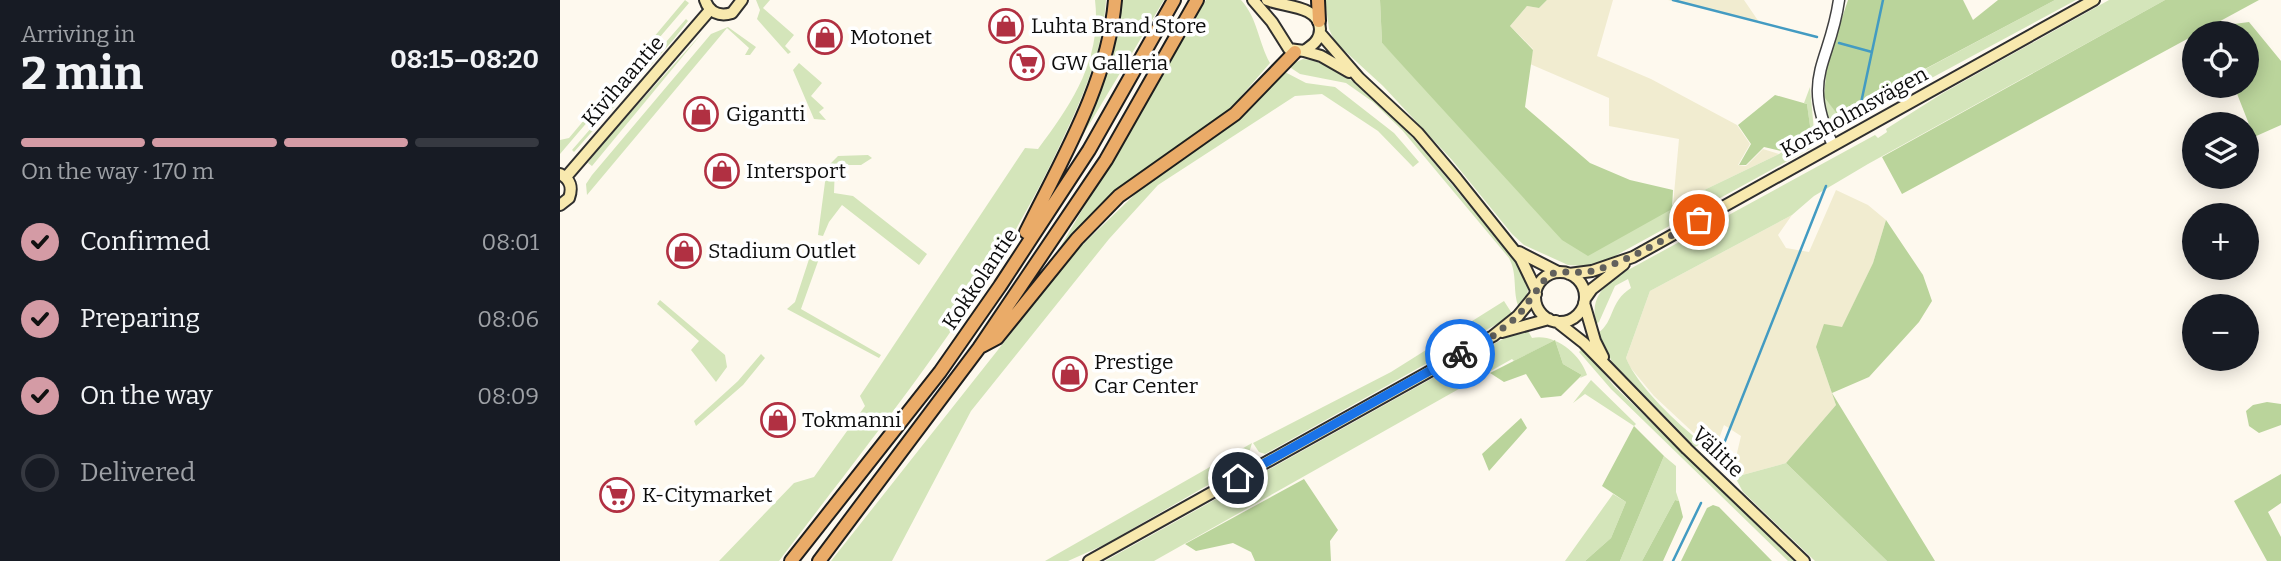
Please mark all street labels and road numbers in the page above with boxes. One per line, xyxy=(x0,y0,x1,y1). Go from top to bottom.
street label: Kivihaantie xyxy=(576,30,670,132)
street label: Korsholmsvägen xyxy=(1776,61,1932,163)
street label: Kokkolantie xyxy=(937,223,1023,335)
street label: Välitie xyxy=(1687,421,1749,483)

